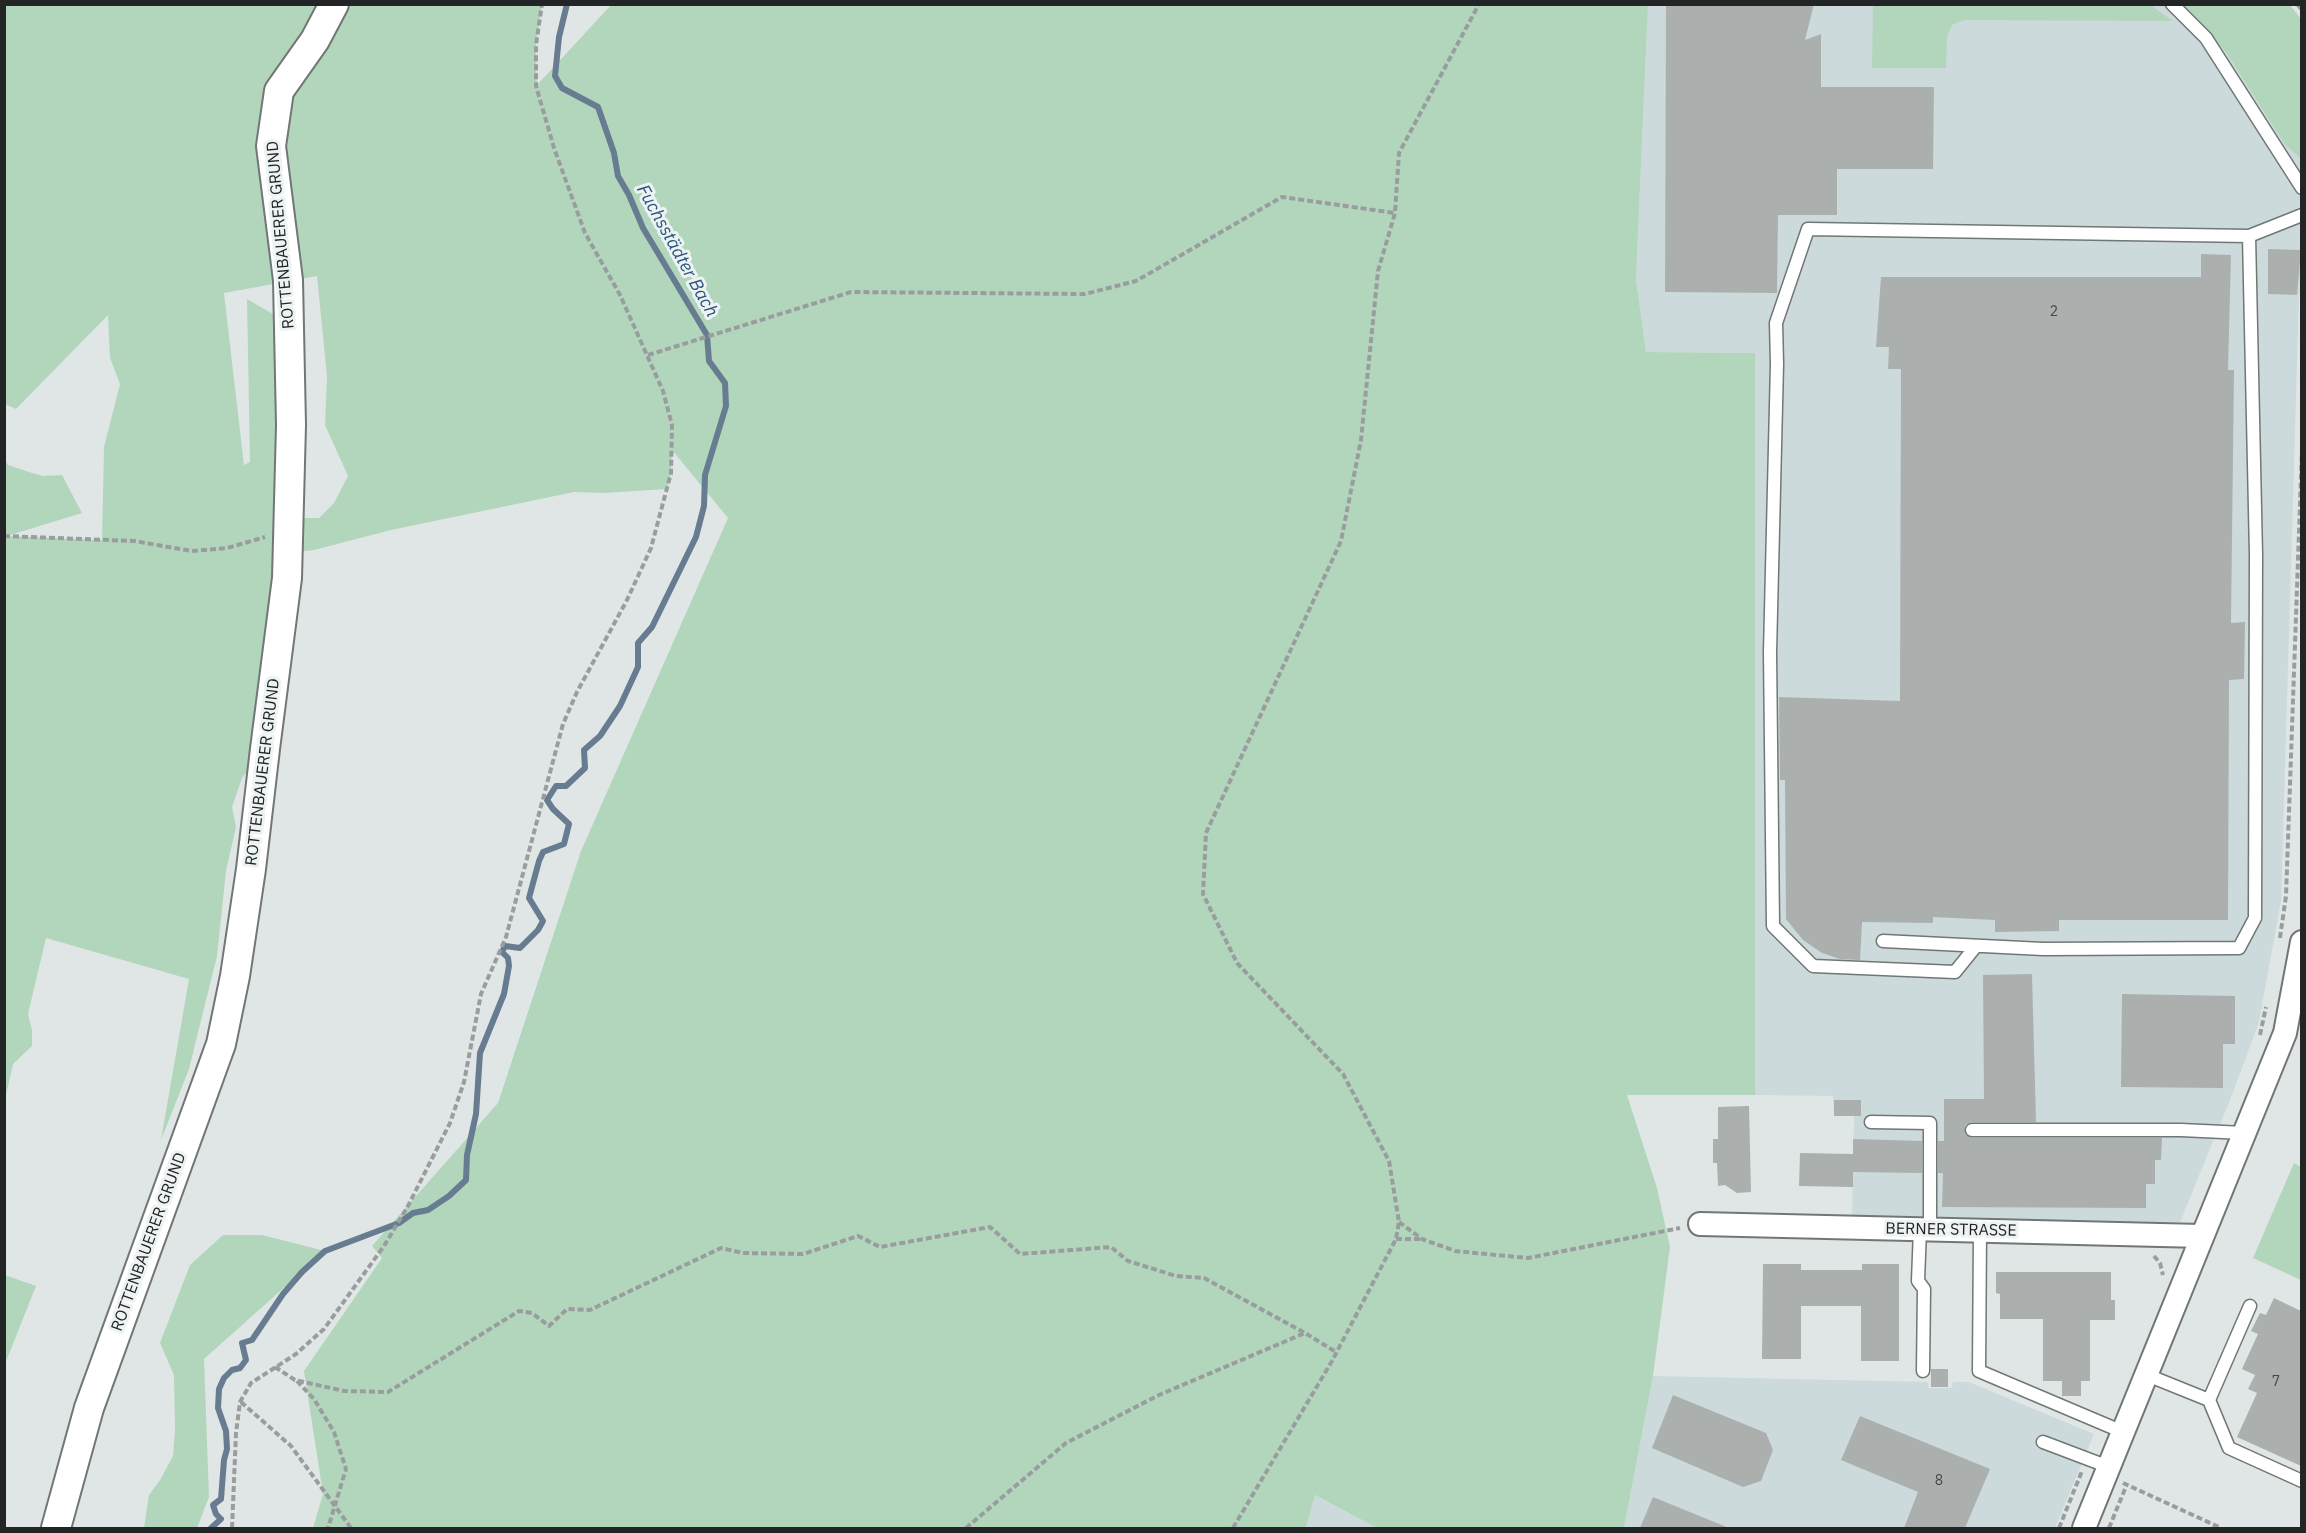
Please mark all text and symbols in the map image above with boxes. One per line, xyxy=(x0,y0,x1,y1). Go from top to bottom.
street label: ROTTENBAUERER GRUND xyxy=(263,140,299,330)
water label: Fuchsstädter Bach xyxy=(632,181,722,321)
house number: 2 xyxy=(2050,304,2058,320)
street label: ROTTENBAUERER GRUND xyxy=(242,677,284,867)
street label: ROTTENBAUERER GRUND xyxy=(108,1150,190,1334)
street label: BERNER STRASSE xyxy=(1885,1219,2017,1241)
house number: 7 xyxy=(2272,1374,2280,1390)
house number: 8 xyxy=(1935,1473,1943,1489)

